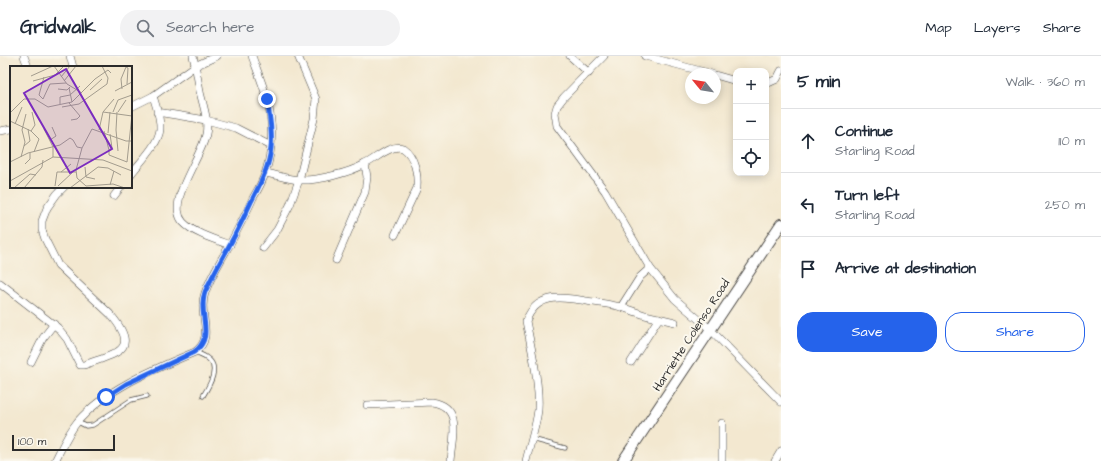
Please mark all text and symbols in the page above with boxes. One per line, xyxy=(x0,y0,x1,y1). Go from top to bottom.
search box xyxy=(120,10,400,46)
text: Gridwalk xyxy=(20,14,96,41)
icon: search xyxy=(134,17,156,39)
text: Search here xyxy=(166,17,254,38)
text: Map xyxy=(925,18,952,38)
text: Layers xyxy=(974,18,1021,38)
text: Share xyxy=(1043,18,1081,38)
inset map xyxy=(10,66,132,188)
north arrow xyxy=(685,68,721,104)
map controls xyxy=(733,68,769,176)
button: + xyxy=(733,68,769,104)
text: 5 min xyxy=(797,70,840,94)
text: Walk · 360 m xyxy=(1006,73,1085,91)
route end xyxy=(258,90,276,108)
button: − xyxy=(733,104,769,140)
text: Continue xyxy=(835,121,893,142)
icon: ahead xyxy=(797,130,819,152)
text: 110 m xyxy=(1058,132,1085,150)
button: locate xyxy=(733,140,769,176)
text: Starling Road xyxy=(835,142,915,160)
text: Turn left xyxy=(835,185,899,206)
icon: left xyxy=(797,194,819,216)
text: 250 m xyxy=(1045,196,1085,214)
text: Starling Road xyxy=(835,206,915,224)
icon: arrive xyxy=(797,258,819,280)
text: Arrive at destination xyxy=(835,258,976,279)
street label: Harriette Colenso Road xyxy=(649,276,734,395)
button: Save xyxy=(797,312,937,352)
button: Share xyxy=(945,312,1085,352)
route start xyxy=(97,388,115,406)
scale bar xyxy=(12,433,115,452)
text: 100 m xyxy=(18,434,46,449)

